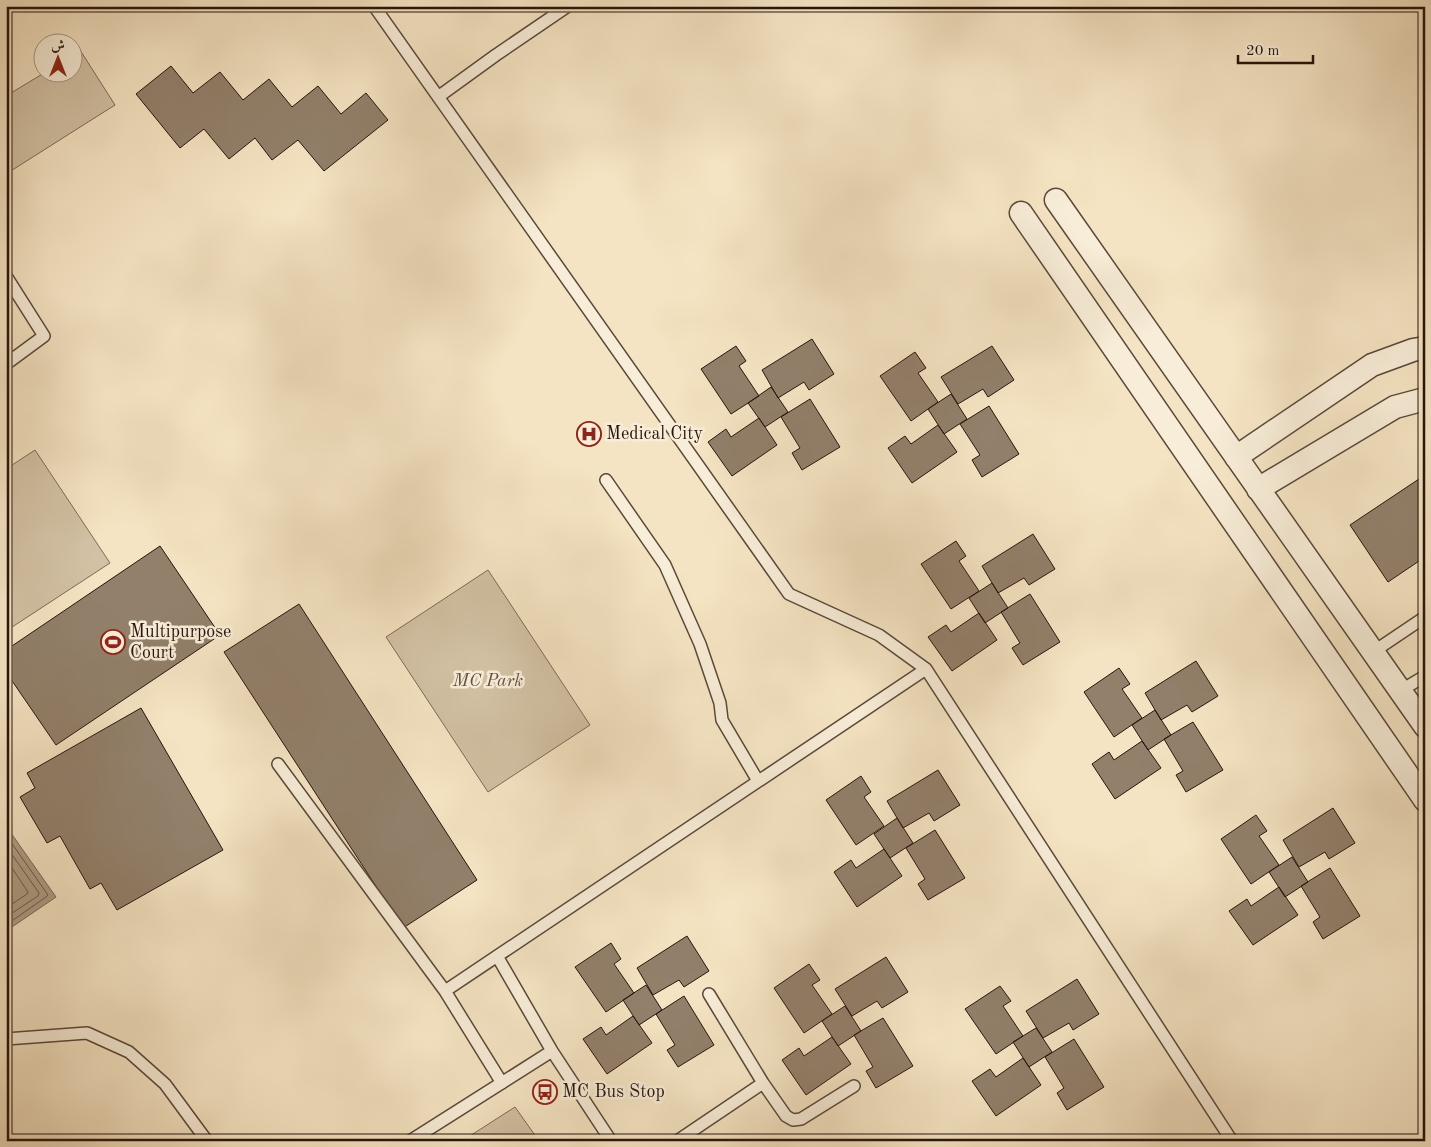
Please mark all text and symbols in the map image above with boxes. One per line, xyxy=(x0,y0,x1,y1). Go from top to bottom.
north arrow xyxy=(32,32,82,82)
scale bar xyxy=(1238,32,1314,64)
text: ش xyxy=(51,39,65,53)
text: 20 m xyxy=(1246,44,1280,59)
hospital icon: Medical City xyxy=(576,421,602,447)
place label: Medical City xyxy=(606,425,703,443)
place label: Multipurpose Court xyxy=(130,623,231,662)
sports icon: Multipurpose Court xyxy=(100,629,126,655)
park label: MC Park xyxy=(452,672,523,690)
bus stop icon: MC Bus Stop xyxy=(532,1079,558,1105)
place label: MC Bus Stop xyxy=(562,1083,665,1101)

